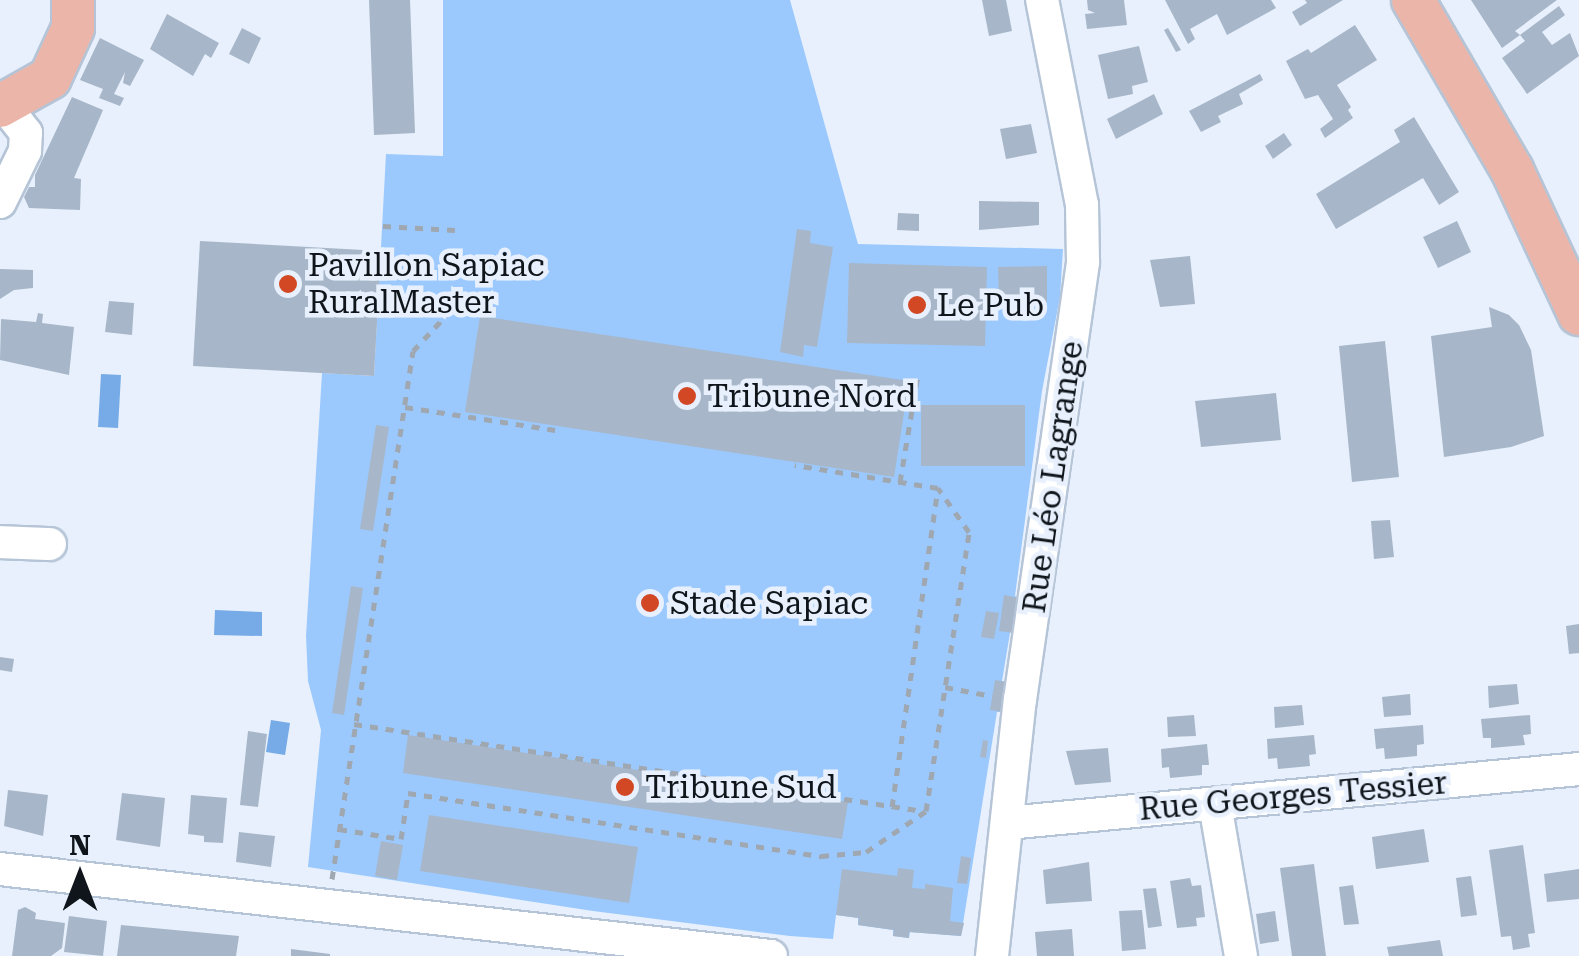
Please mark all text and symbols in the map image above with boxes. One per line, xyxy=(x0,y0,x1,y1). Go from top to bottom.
place label: Pavillon Sapiac RuralMaster xyxy=(308,247,545,322)
marker: Pavillon Sapiac RuralMaster xyxy=(277,273,299,295)
place label: Le Pub xyxy=(937,286,1044,324)
marker: Le Pub xyxy=(906,294,928,316)
street label: Rue Léo Lagrange xyxy=(1015,339,1091,615)
place label: Tribune Nord xyxy=(707,377,917,415)
marker: Tribune Nord xyxy=(676,385,698,407)
place label: Stade Sapiac xyxy=(670,584,868,622)
marker: Stade Sapiac xyxy=(639,592,661,614)
street label: Rue Georges Tessier xyxy=(1137,763,1449,829)
place label: Tribune Sud xyxy=(645,768,837,806)
marker: Tribune Sud xyxy=(614,776,636,798)
north arrow xyxy=(30,826,130,926)
text: N xyxy=(69,829,91,862)

